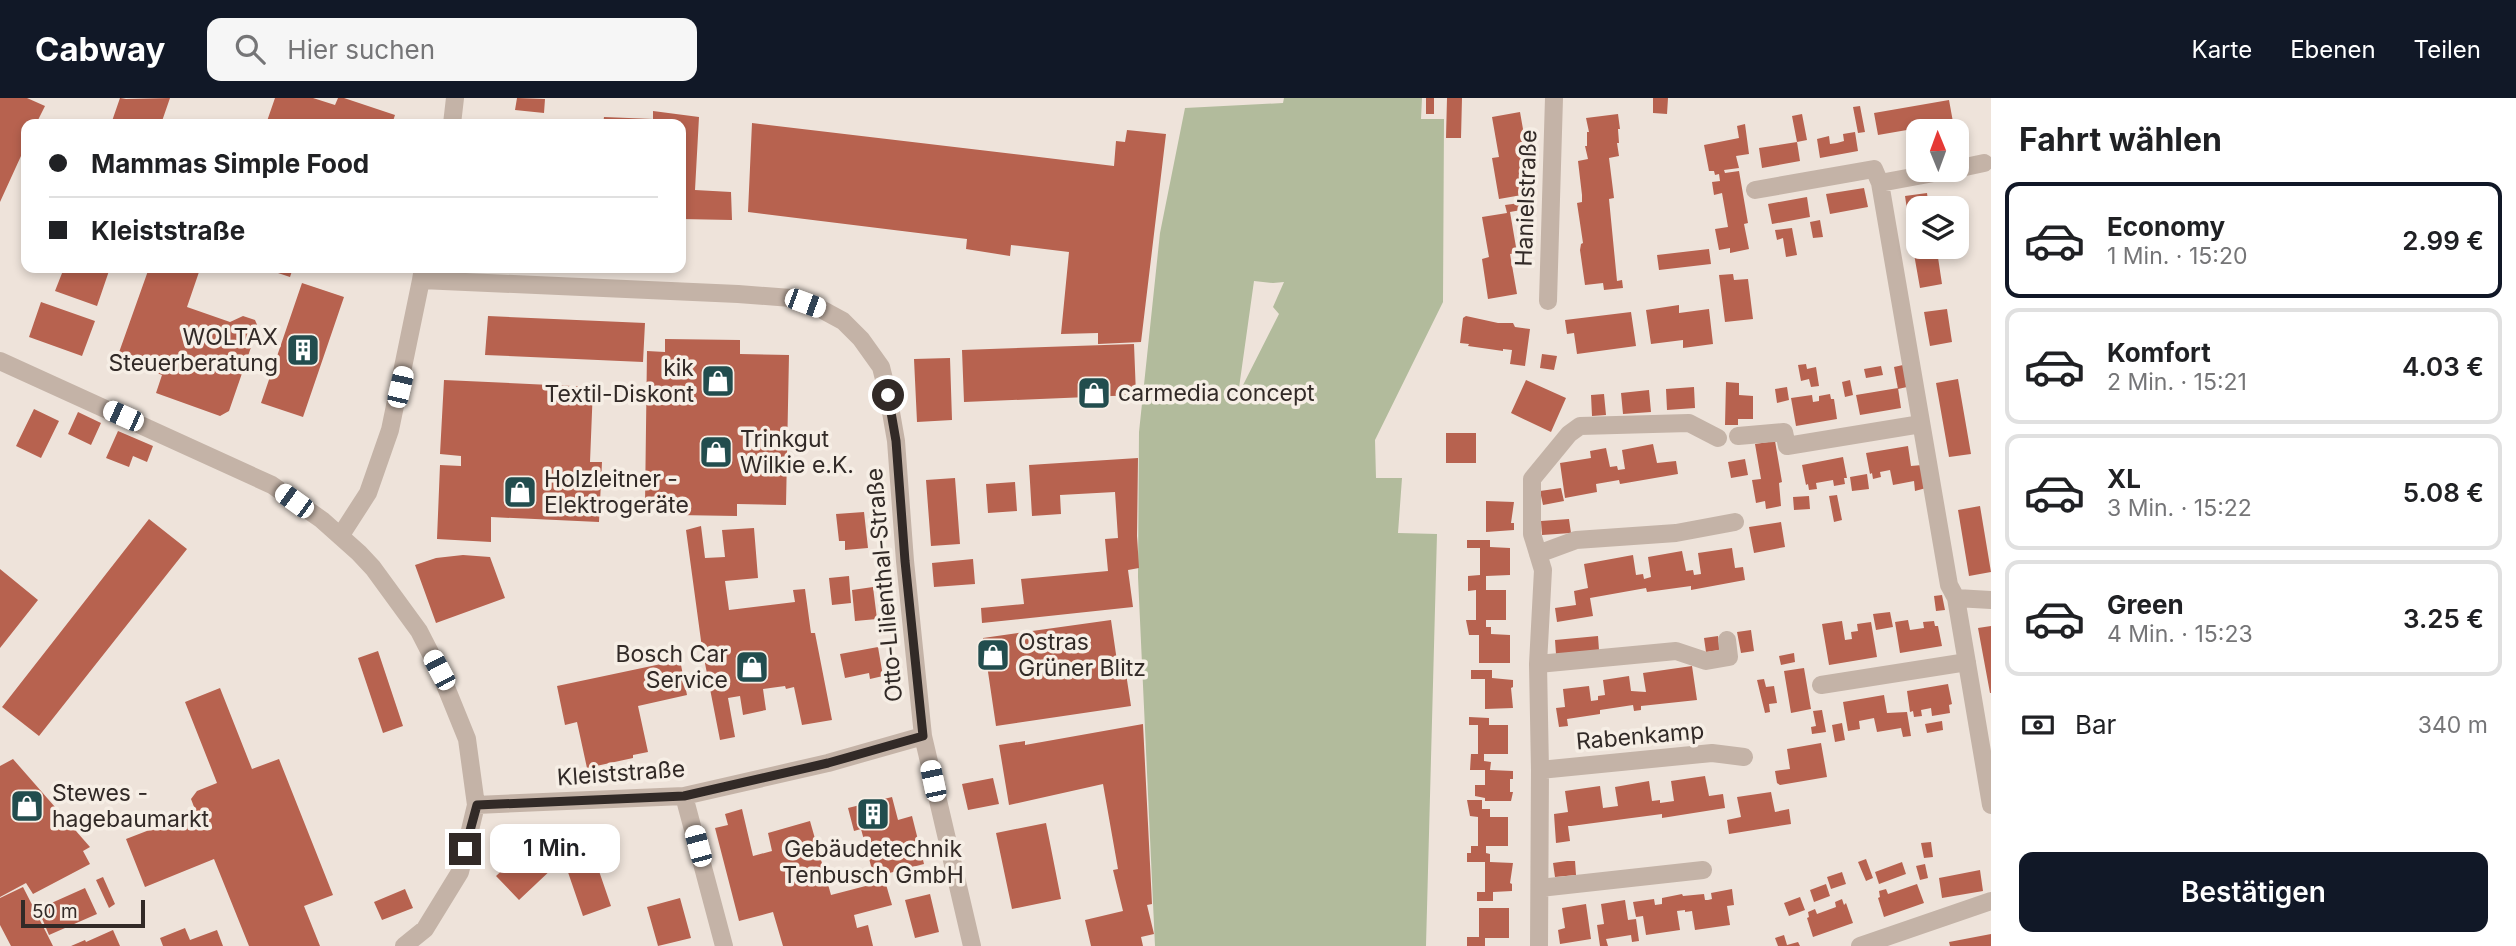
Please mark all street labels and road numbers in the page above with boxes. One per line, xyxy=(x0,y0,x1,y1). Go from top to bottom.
street label: Hanielstraße xyxy=(1510,129,1542,267)
street label: Otto-Lilienthal-Straße xyxy=(860,467,908,703)
street label: Rabenkamp xyxy=(1575,716,1705,756)
street label: Kleiststraße xyxy=(556,755,686,791)

